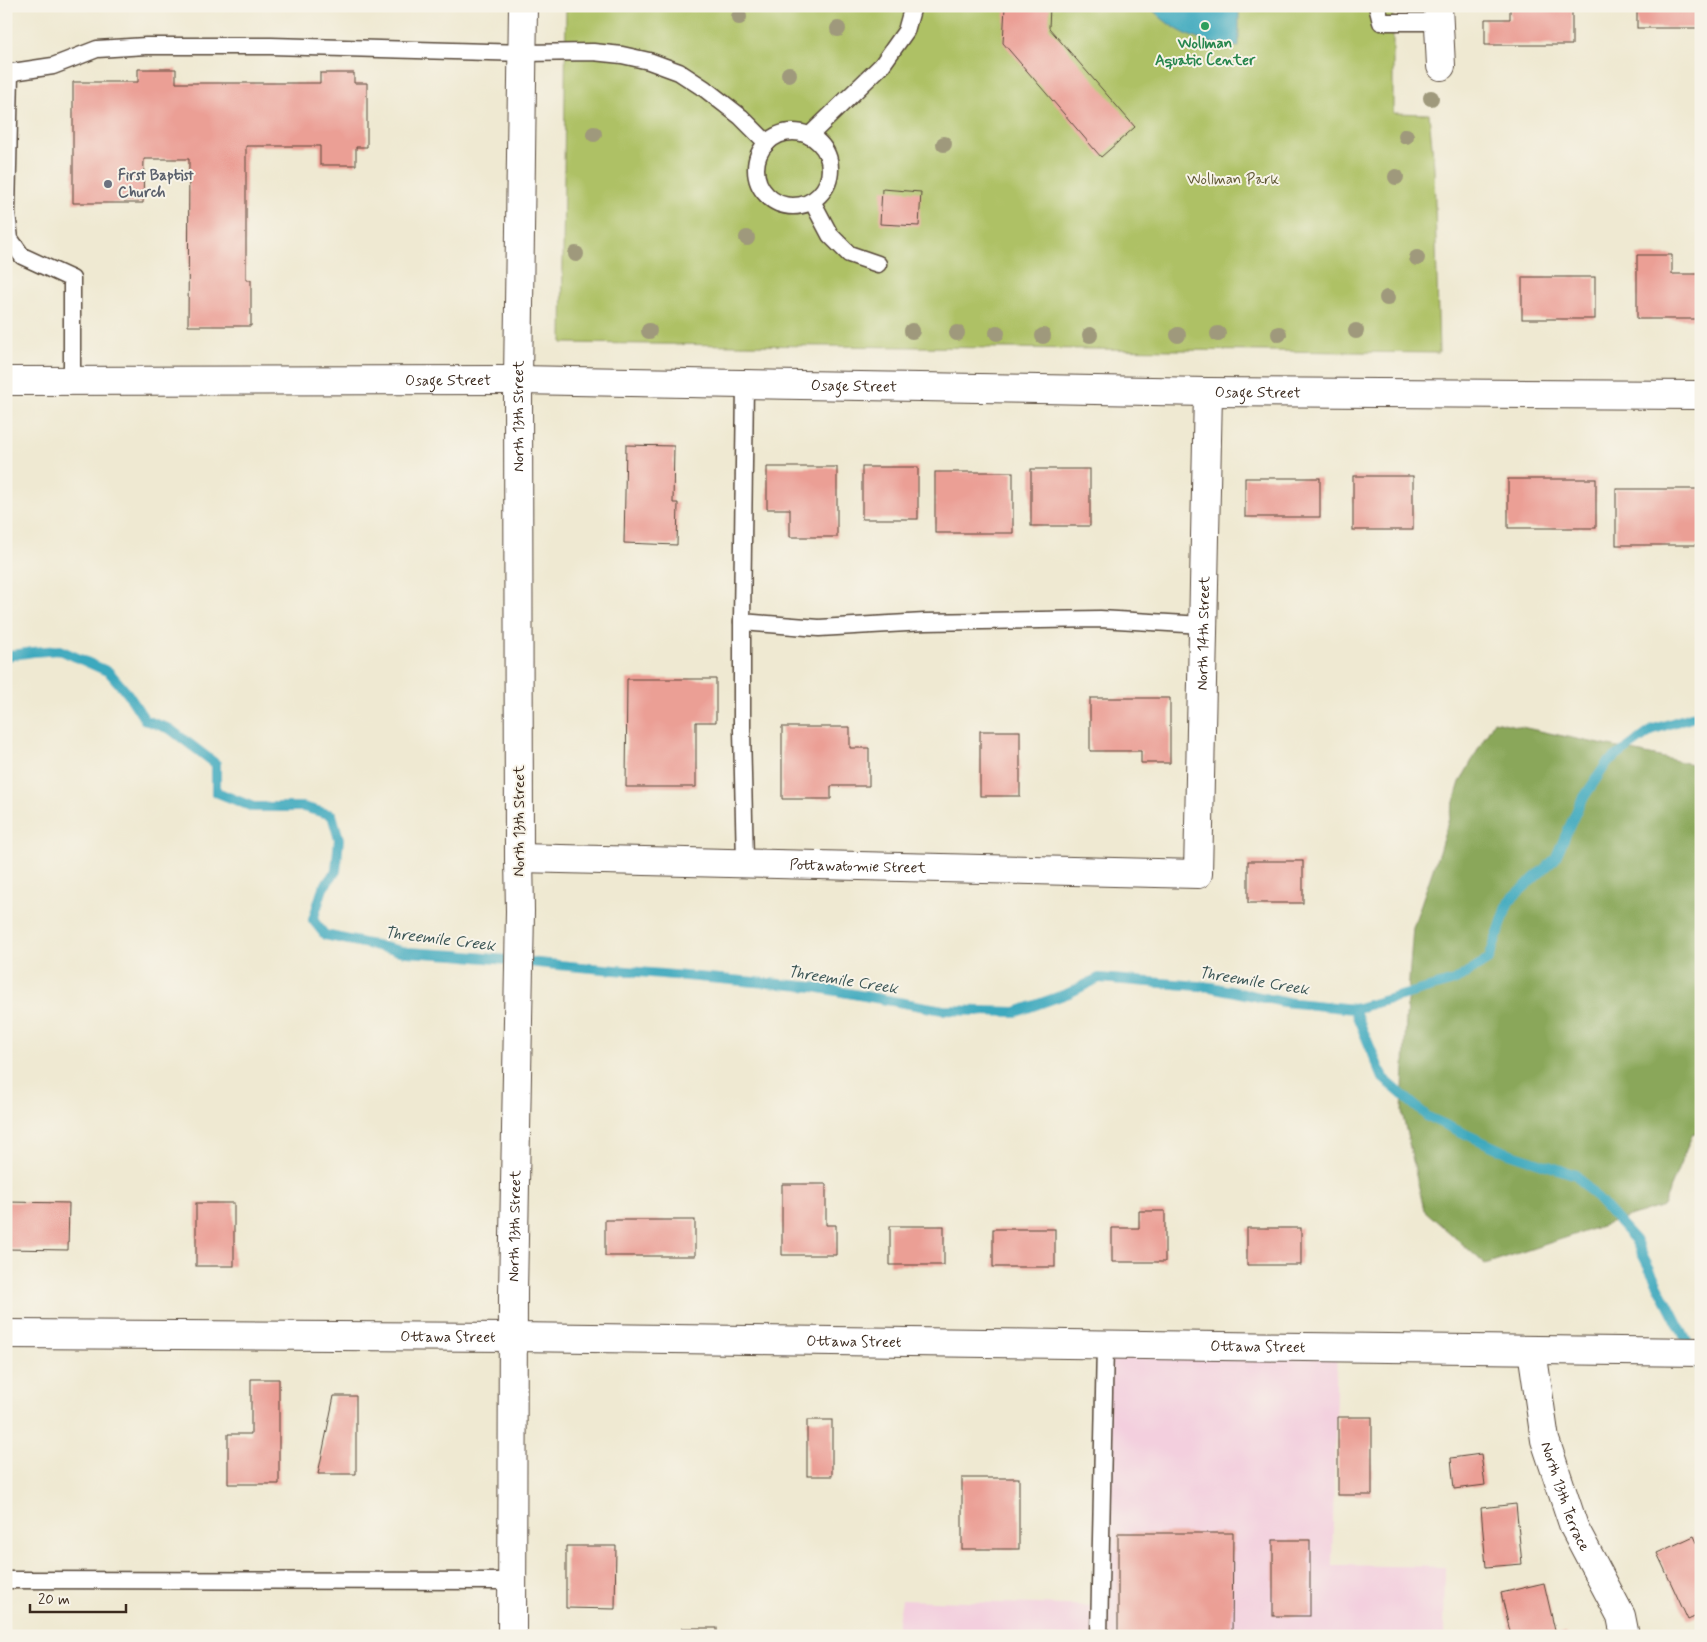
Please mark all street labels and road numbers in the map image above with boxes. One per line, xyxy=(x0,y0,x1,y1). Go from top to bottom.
street label: North 13th Street xyxy=(509,360,529,472)
street label: Osage Street xyxy=(405,371,491,392)
street label: Osage Street xyxy=(811,376,897,398)
street label: Osage Street xyxy=(1215,383,1301,404)
street label: North 14th Street xyxy=(1193,576,1215,691)
street label: North 13th Street xyxy=(510,765,530,877)
street label: Pottawatomie Street xyxy=(789,855,927,879)
street label: North 13th Street xyxy=(504,1170,526,1282)
street label: Ottawa Street xyxy=(400,1327,496,1348)
street label: Ottawa Street xyxy=(806,1332,902,1353)
street label: Ottawa Street xyxy=(1210,1337,1306,1358)
street label: North 13th Terrace xyxy=(1535,1439,1594,1555)

